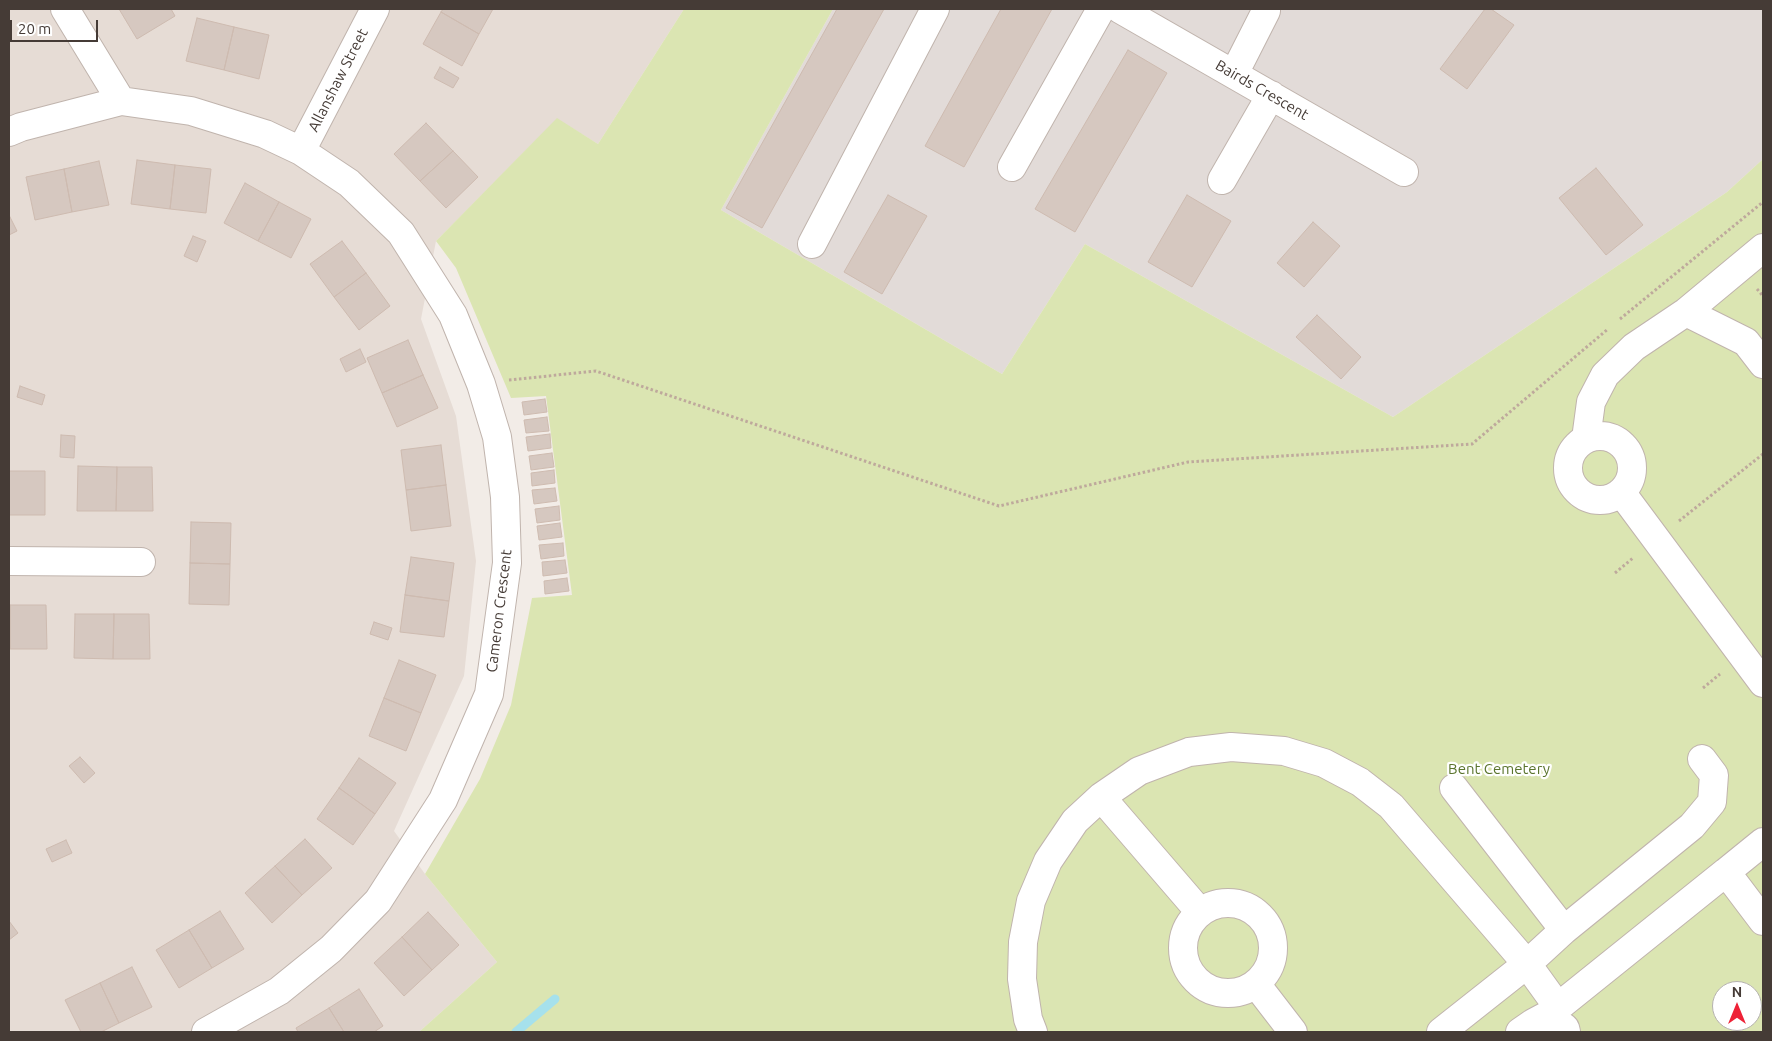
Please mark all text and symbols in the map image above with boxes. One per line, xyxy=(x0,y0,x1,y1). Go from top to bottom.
scale bar xyxy=(12,10,100,42)
text: 20 m xyxy=(18,20,51,37)
street label: Allanshaw Street xyxy=(304,25,372,135)
street label: Bairds Crescent xyxy=(1212,56,1312,124)
street label: Cameron Crescent xyxy=(483,548,515,674)
park label: Bent Cemetery xyxy=(1448,760,1550,778)
north arrow xyxy=(1712,981,1762,1031)
text: N xyxy=(1732,984,1742,1000)

